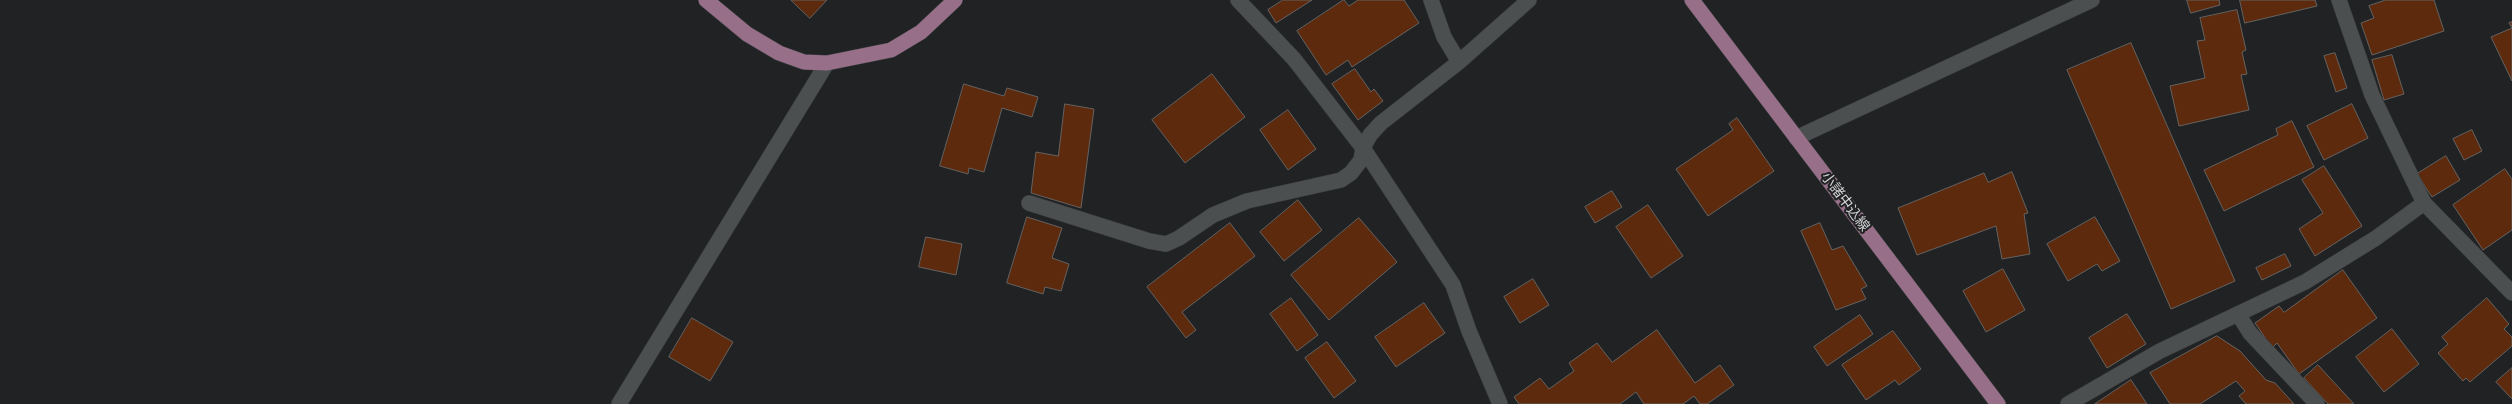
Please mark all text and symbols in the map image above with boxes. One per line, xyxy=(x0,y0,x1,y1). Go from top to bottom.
street label: 小諸中込線 xyxy=(1817,169,1873,235)

